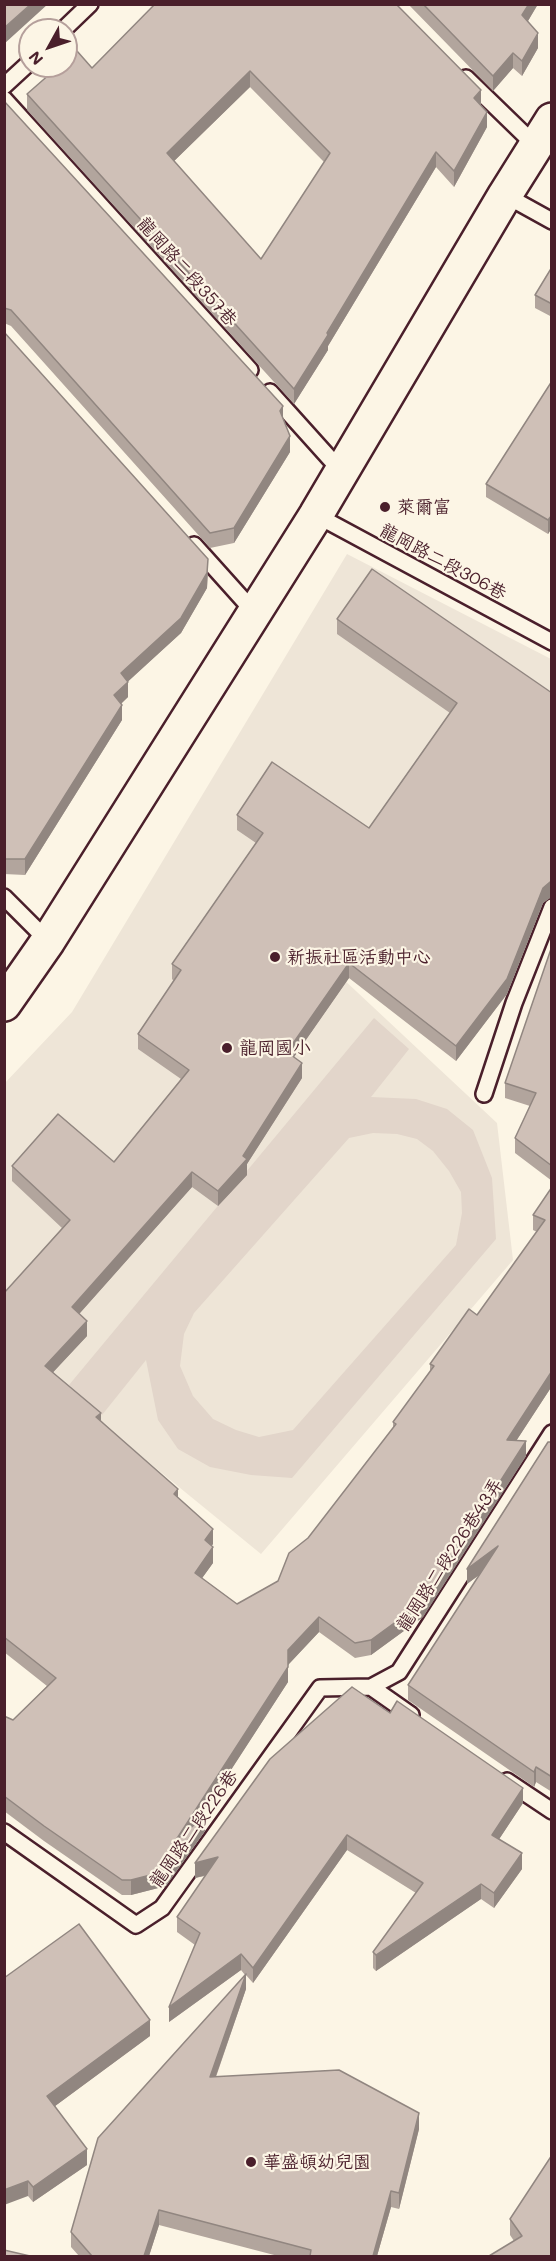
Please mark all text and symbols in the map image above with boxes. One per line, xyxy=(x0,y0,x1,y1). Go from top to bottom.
north arrow xyxy=(18,18,78,78)
text: N xyxy=(23,47,47,70)
street label: 龍岡路二段357巷 xyxy=(132,213,242,331)
place label: 萊爾富 xyxy=(397,496,451,518)
marker: 萊爾富 xyxy=(378,500,392,514)
street label: 龍岡路二段306巷 xyxy=(376,519,510,605)
place label: 新振社區活動中心 xyxy=(287,946,431,968)
marker: 新振社區活動中心 xyxy=(268,950,282,964)
place label: 龍岡國小 xyxy=(239,1037,311,1059)
marker: 龍岡國小 xyxy=(220,1041,234,1055)
street label: 龍岡路二段226巷43弄 xyxy=(392,1474,508,1636)
street label: 龍岡路二段226巷 xyxy=(145,1766,243,1892)
place label: 華盛頓幼兒園 xyxy=(263,2151,371,2173)
marker: 華盛頓幼兒園 xyxy=(244,2155,258,2169)

